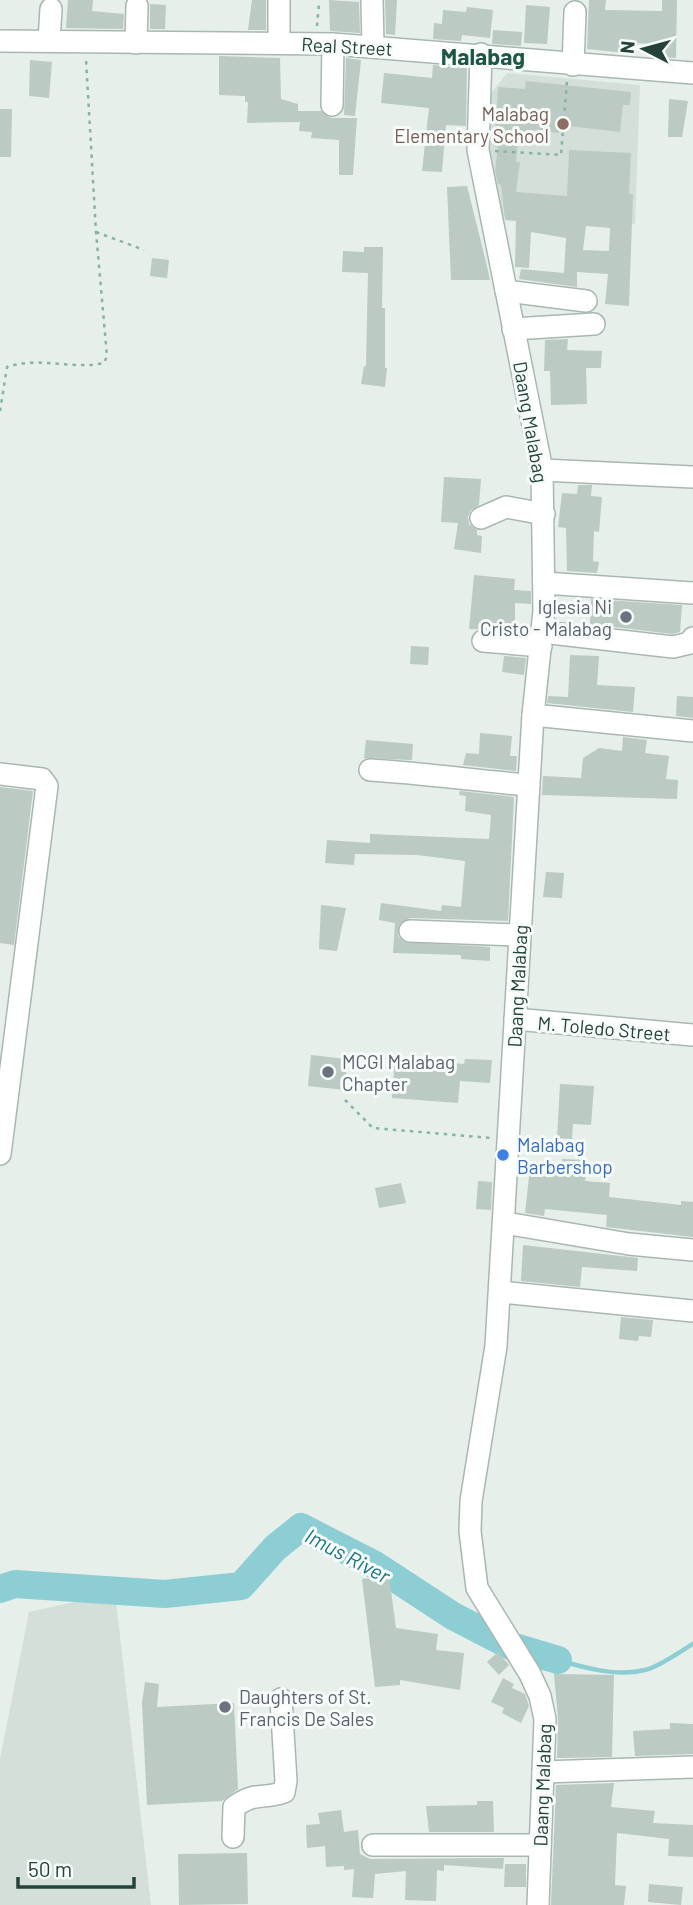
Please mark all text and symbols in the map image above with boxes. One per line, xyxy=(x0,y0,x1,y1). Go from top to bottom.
north arrow xyxy=(609,14,679,84)
street label: Real Street xyxy=(301,32,393,60)
text: N xyxy=(614,40,639,55)
district label: Malabag xyxy=(441,42,525,70)
place label: Malabag Elementary School xyxy=(394,102,549,147)
marker: Malabag Elementary School xyxy=(555,116,571,132)
street label: Daang Malabag xyxy=(509,359,553,485)
place label: Iglesia Ni Cristo - Malabag xyxy=(480,595,612,640)
marker: Iglesia Ni Cristo - Malabag xyxy=(618,609,634,625)
street label: Daang Malabag xyxy=(502,924,532,1048)
street label: M. Toledo Street xyxy=(537,1011,671,1045)
place label: MCGI Malabag Chapter xyxy=(342,1050,455,1095)
marker: MCGI Malabag Chapter xyxy=(320,1064,336,1080)
place label: Malabag Barbershop xyxy=(517,1133,613,1178)
marker: Malabag Barbershop xyxy=(495,1147,511,1163)
water label: Imus River xyxy=(301,1522,395,1588)
place label: Daughters of St. Francis De Sales xyxy=(239,1685,374,1730)
marker: Daughters of St. Francis De Sales xyxy=(217,1699,233,1715)
street label: Daang Malabag xyxy=(528,1723,556,1847)
scale bar xyxy=(18,1846,133,1890)
text: 50 m xyxy=(28,1856,72,1881)

